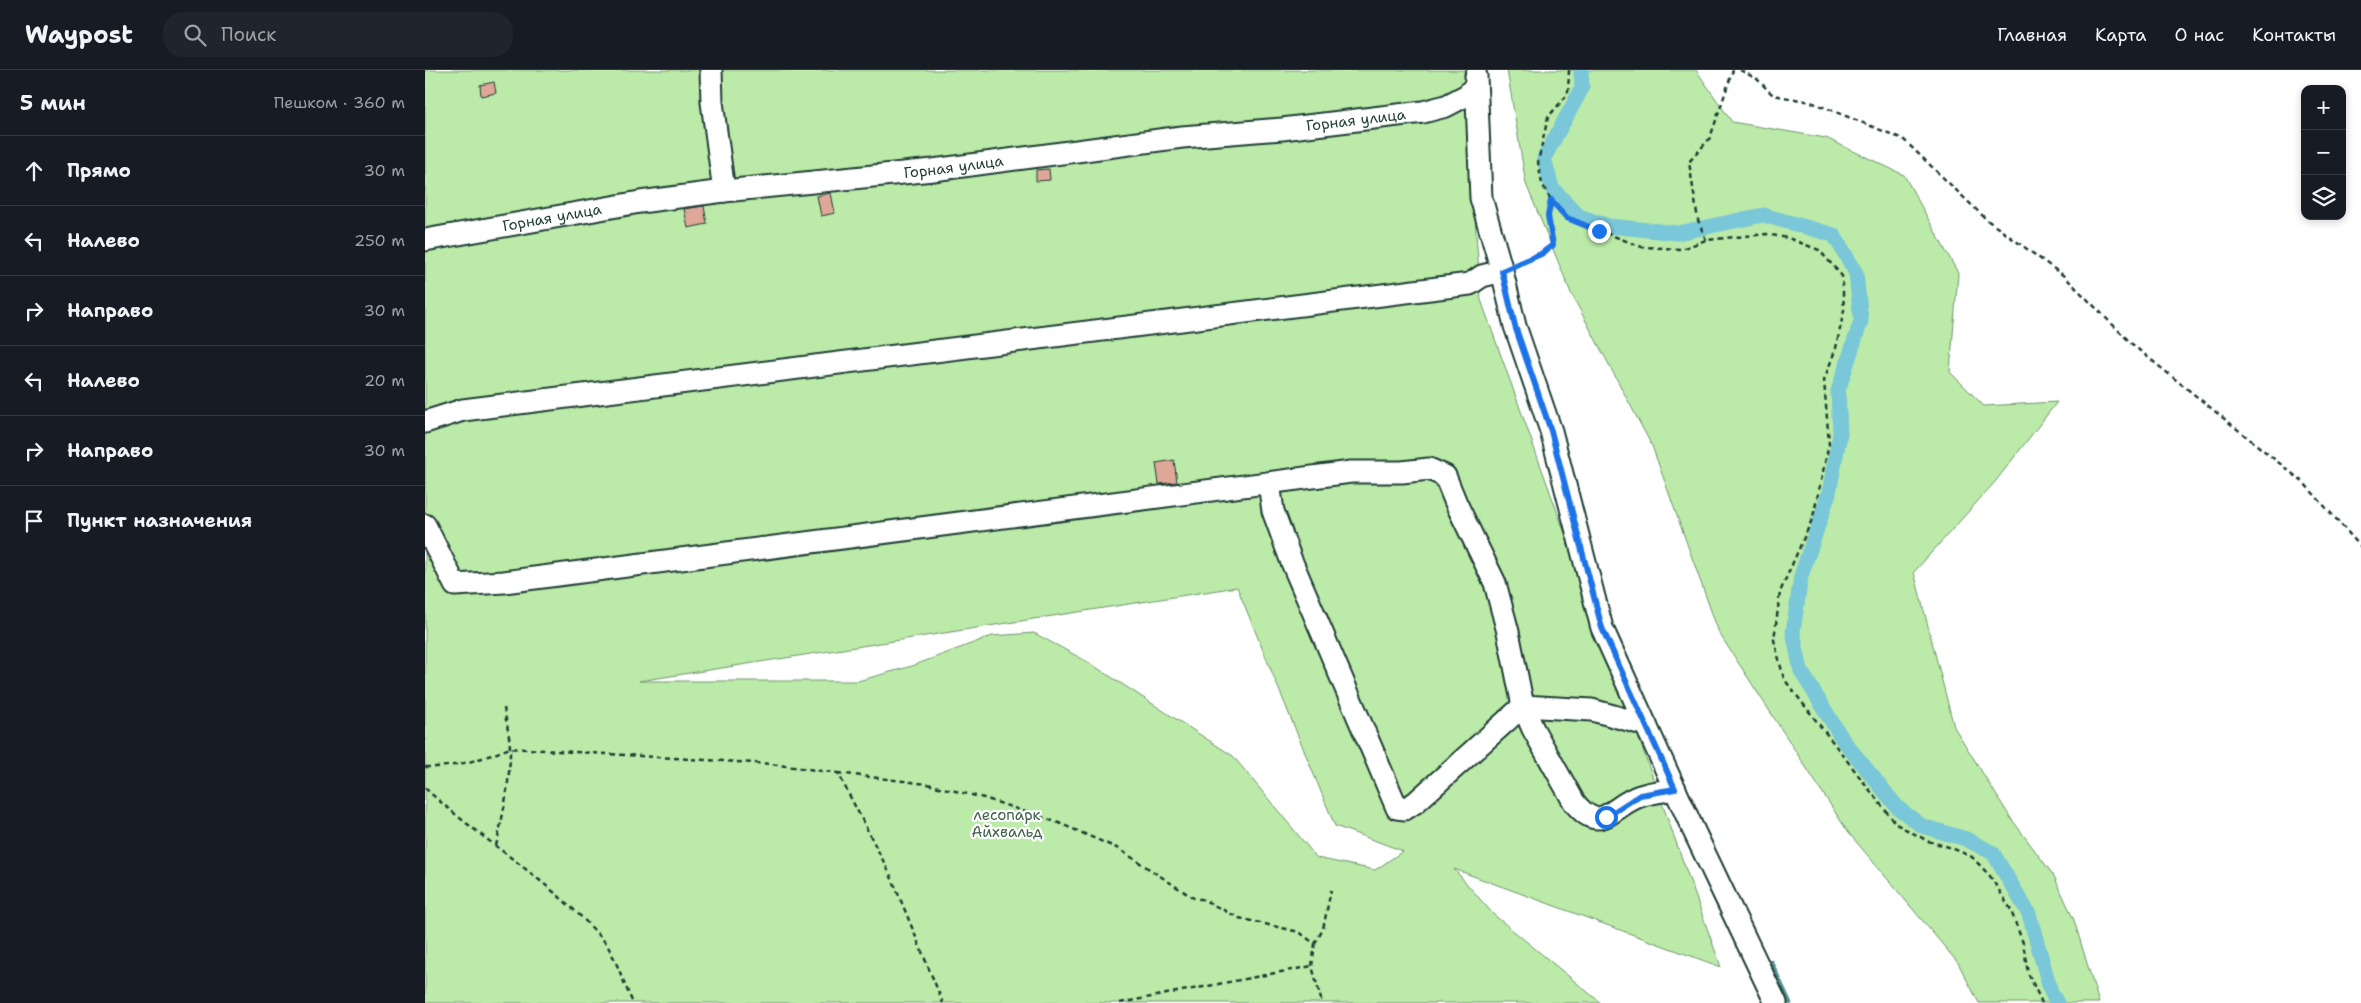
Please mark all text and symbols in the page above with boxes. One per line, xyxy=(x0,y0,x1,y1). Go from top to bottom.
search box xyxy=(163,12,513,57)
text: Waypost xyxy=(25,19,133,51)
icon: search xyxy=(181,21,209,49)
text: Поиск xyxy=(221,22,276,47)
text: Главная xyxy=(1997,23,2067,47)
text: Карта xyxy=(2095,23,2147,47)
text: О нас xyxy=(2175,23,2224,47)
text: Контакты xyxy=(2252,23,2336,47)
map controls xyxy=(2301,85,2346,220)
button: + xyxy=(2301,85,2346,130)
text: 5 мин xyxy=(20,89,86,117)
text: Пешком · 360 m xyxy=(274,92,405,113)
street label: Горная улица xyxy=(1305,104,1408,136)
button: − xyxy=(2301,130,2346,175)
street label: Горная улица xyxy=(903,151,1005,183)
icon: ahead xyxy=(20,157,48,185)
text: Прямо xyxy=(67,158,131,183)
text: 30 m xyxy=(364,160,405,181)
button: layers xyxy=(2301,175,2346,220)
street label: Горная улица xyxy=(501,199,604,236)
route end xyxy=(1588,220,1611,243)
icon: left xyxy=(20,227,48,255)
text: Налево xyxy=(67,228,140,253)
text: 250 m xyxy=(354,230,405,251)
icon: right xyxy=(20,297,48,325)
text: Направо xyxy=(67,298,153,323)
text: 30 m xyxy=(364,300,405,321)
icon: left xyxy=(20,367,48,395)
text: Налево xyxy=(67,368,140,393)
text: 20 m xyxy=(364,370,405,391)
icon: right xyxy=(20,437,48,465)
text: Направо xyxy=(67,438,153,463)
text: 30 m xyxy=(364,440,405,461)
icon: arrive xyxy=(20,507,48,535)
text: Пункт назначения xyxy=(67,508,252,533)
park label: лесопарк Айхвальд xyxy=(971,805,1043,842)
route start xyxy=(1595,806,1618,829)

